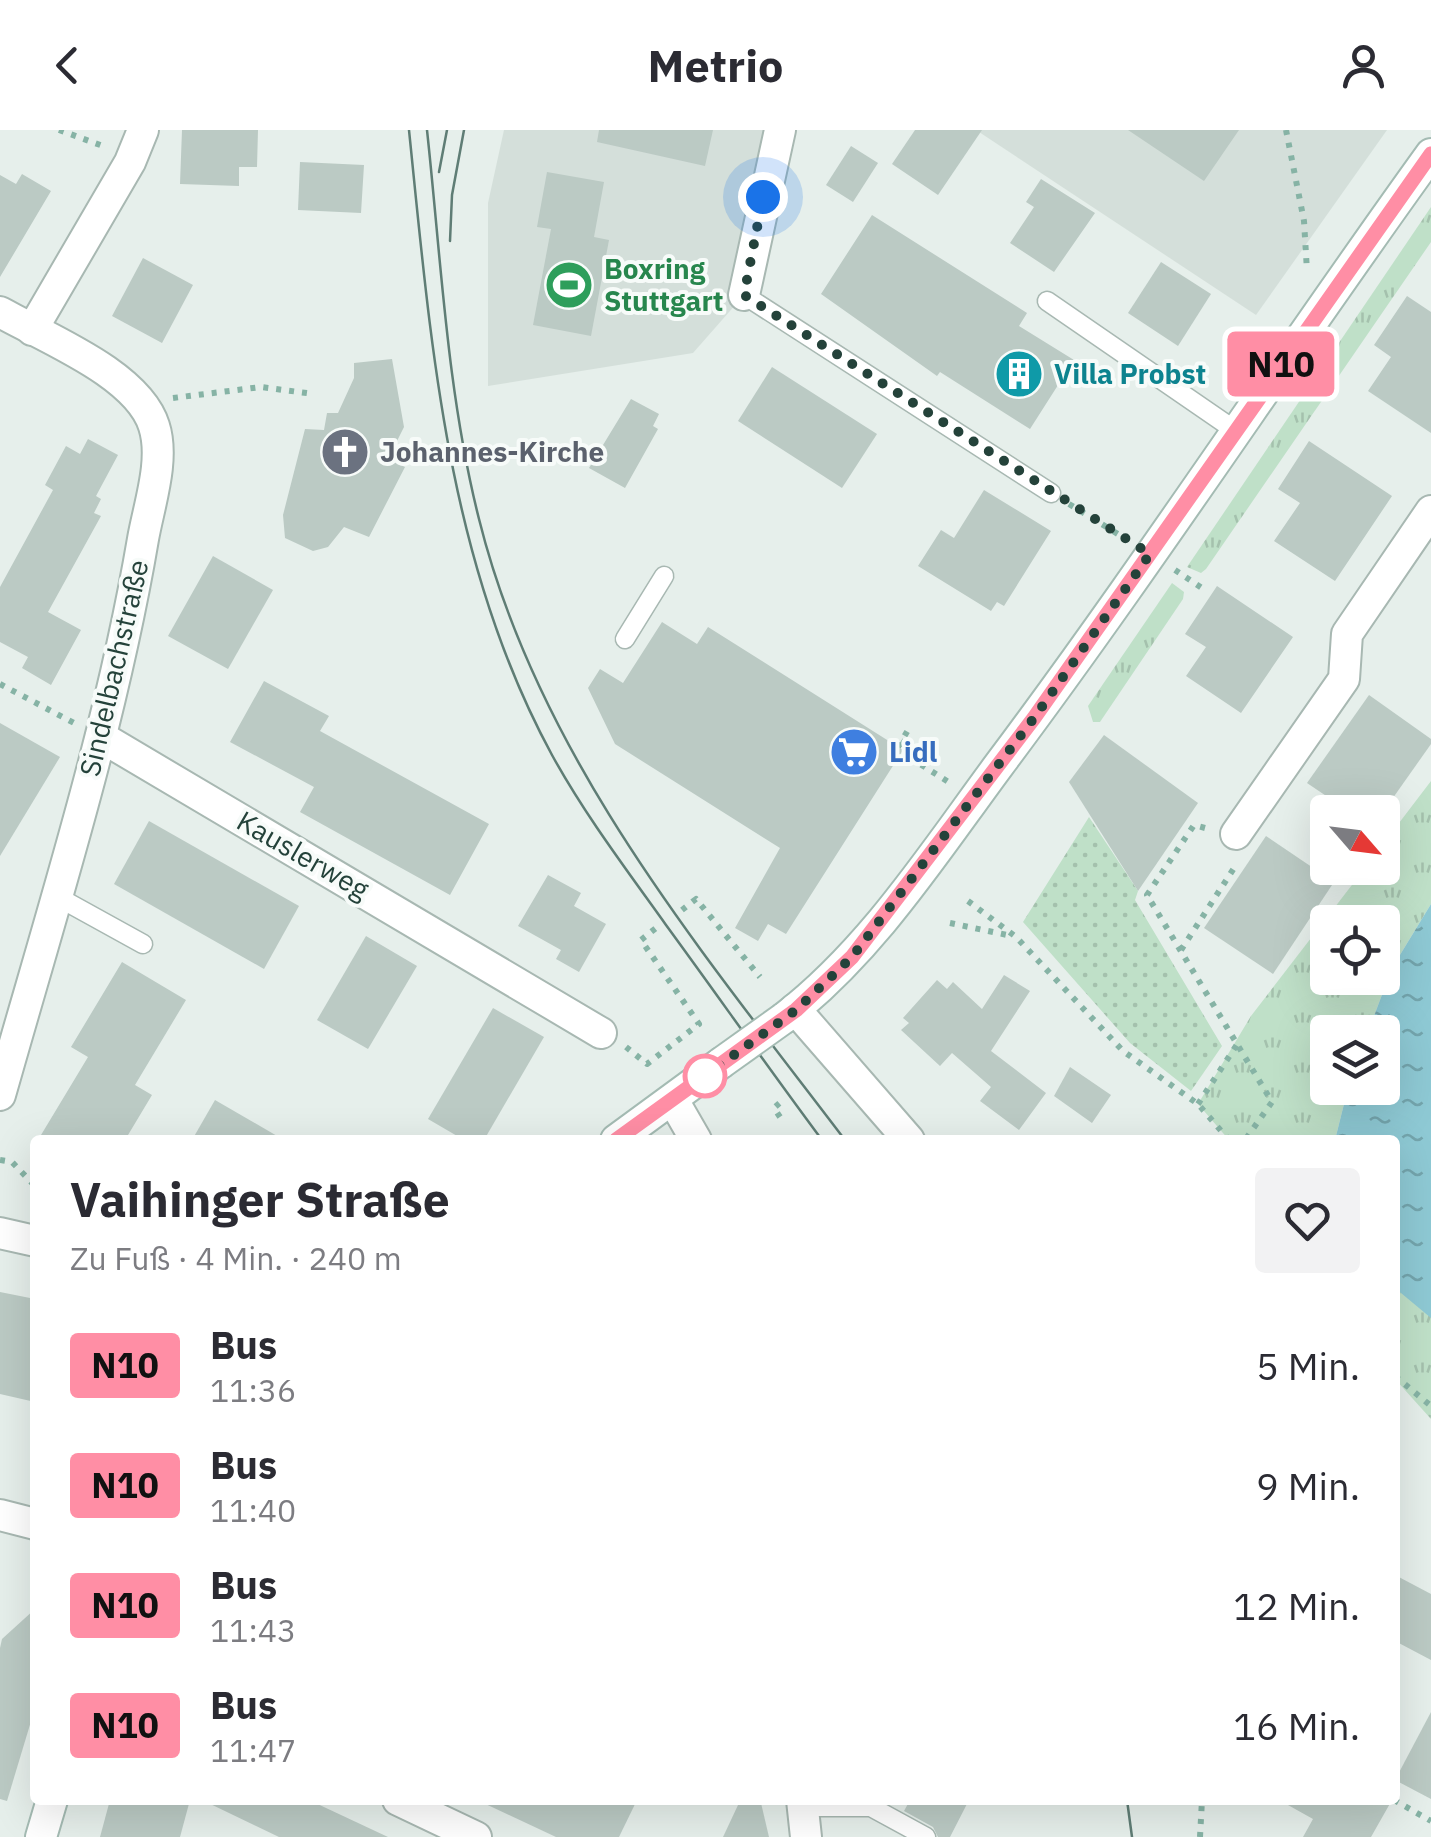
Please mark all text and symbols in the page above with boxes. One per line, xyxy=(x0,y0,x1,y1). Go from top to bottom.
text: Metrio xyxy=(648,36,783,94)
icon: back xyxy=(40,38,95,93)
icon: person xyxy=(1336,38,1391,93)
your location xyxy=(738,172,788,222)
place label: Boxring Stuttgart xyxy=(604,250,724,319)
sports icon: Boxring Stuttgart xyxy=(543,259,595,311)
line badge: N10 xyxy=(1224,332,1338,396)
text: N10 xyxy=(1247,341,1315,387)
building icon: Villa Probst xyxy=(993,348,1045,400)
place label: Villa Probst xyxy=(1054,355,1206,392)
church icon: Johannes-Kirche xyxy=(319,426,371,478)
place label: Johannes-Kirche xyxy=(380,433,604,470)
street label: Sindelbachstraße xyxy=(71,556,156,780)
supermarket icon: Lidl xyxy=(828,726,880,778)
place label: Lidl xyxy=(889,733,937,770)
north arrow xyxy=(1310,795,1400,885)
map controls xyxy=(1310,795,1400,1105)
street label: Kauslerweg xyxy=(230,802,376,907)
button: locate xyxy=(1310,905,1400,995)
button: layers xyxy=(1310,1015,1400,1105)
unlabelled marker xyxy=(684,1055,726,1097)
text: Vaihinger Straße xyxy=(70,1168,450,1230)
button: heart xyxy=(1255,1168,1360,1273)
text: Zu Fuß · 4 Min. · 240 m xyxy=(70,1237,402,1279)
text: Bus xyxy=(210,1320,277,1369)
text: 5 Min. xyxy=(1256,1341,1360,1390)
text: N10 xyxy=(91,1342,159,1388)
text: 11:36 xyxy=(210,1369,296,1411)
text: Bus xyxy=(210,1440,277,1489)
text: 9 Min. xyxy=(1256,1461,1360,1510)
text: N10 xyxy=(91,1462,159,1508)
text: 11:40 xyxy=(210,1489,296,1531)
text: Bus xyxy=(210,1560,277,1609)
text: 12 Min. xyxy=(1233,1581,1360,1630)
text: N10 xyxy=(91,1582,159,1628)
text: 11:43 xyxy=(210,1609,296,1651)
text: Bus xyxy=(210,1680,277,1729)
text: 16 Min. xyxy=(1233,1701,1360,1750)
text: N10 xyxy=(91,1702,159,1748)
text: 11:47 xyxy=(210,1729,296,1771)

